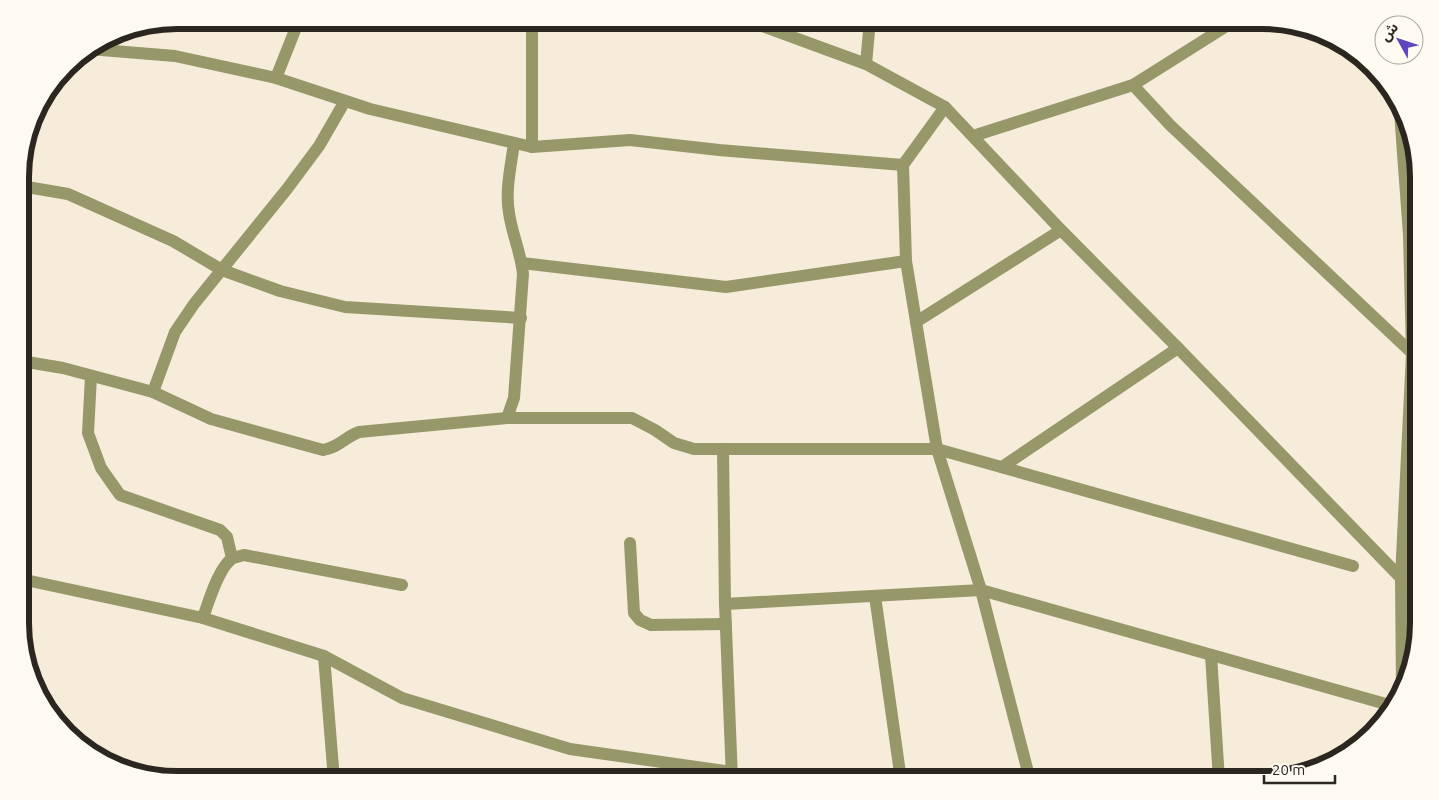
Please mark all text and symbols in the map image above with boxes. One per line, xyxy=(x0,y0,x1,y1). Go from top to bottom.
north arrow xyxy=(1374,15,1424,65)
text: ش xyxy=(1377,19,1401,44)
scale bar xyxy=(1264,752,1335,784)
text: 20 m xyxy=(1272,761,1305,778)

